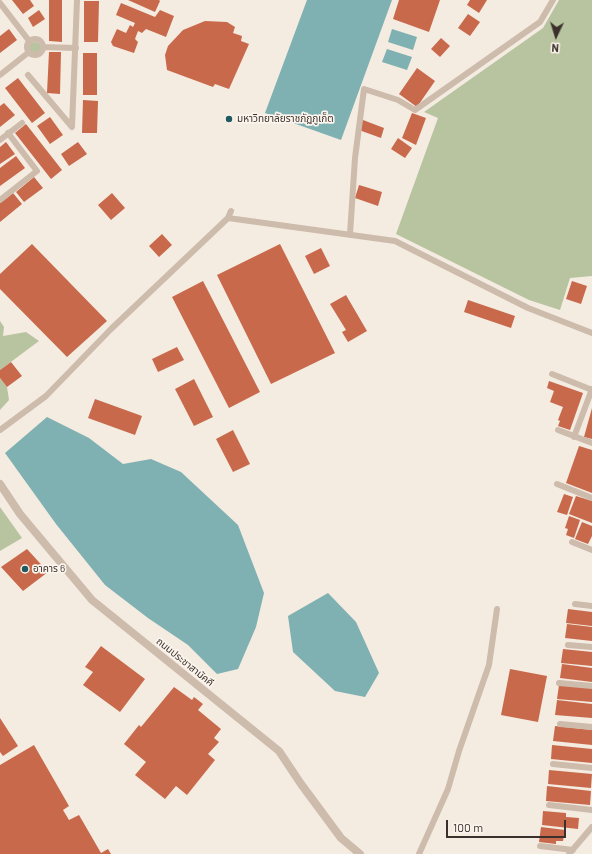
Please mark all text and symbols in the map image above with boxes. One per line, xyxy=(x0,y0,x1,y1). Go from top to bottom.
north arrow xyxy=(536,16,576,56)
text: N xyxy=(551,42,559,55)
place label: มหาวิทยาลัยราชภัฏภูเก็ต xyxy=(237,113,334,125)
marker: มหาวิทยาลัยราชภัฏภูเก็ต xyxy=(224,114,234,124)
place label: อาคาร 6 xyxy=(33,563,65,575)
marker: อาคาร 6 xyxy=(20,564,30,574)
street label: ถนนประชาสามัคคี xyxy=(154,635,216,689)
scale bar xyxy=(448,812,568,838)
text: 100 m xyxy=(453,820,483,834)

